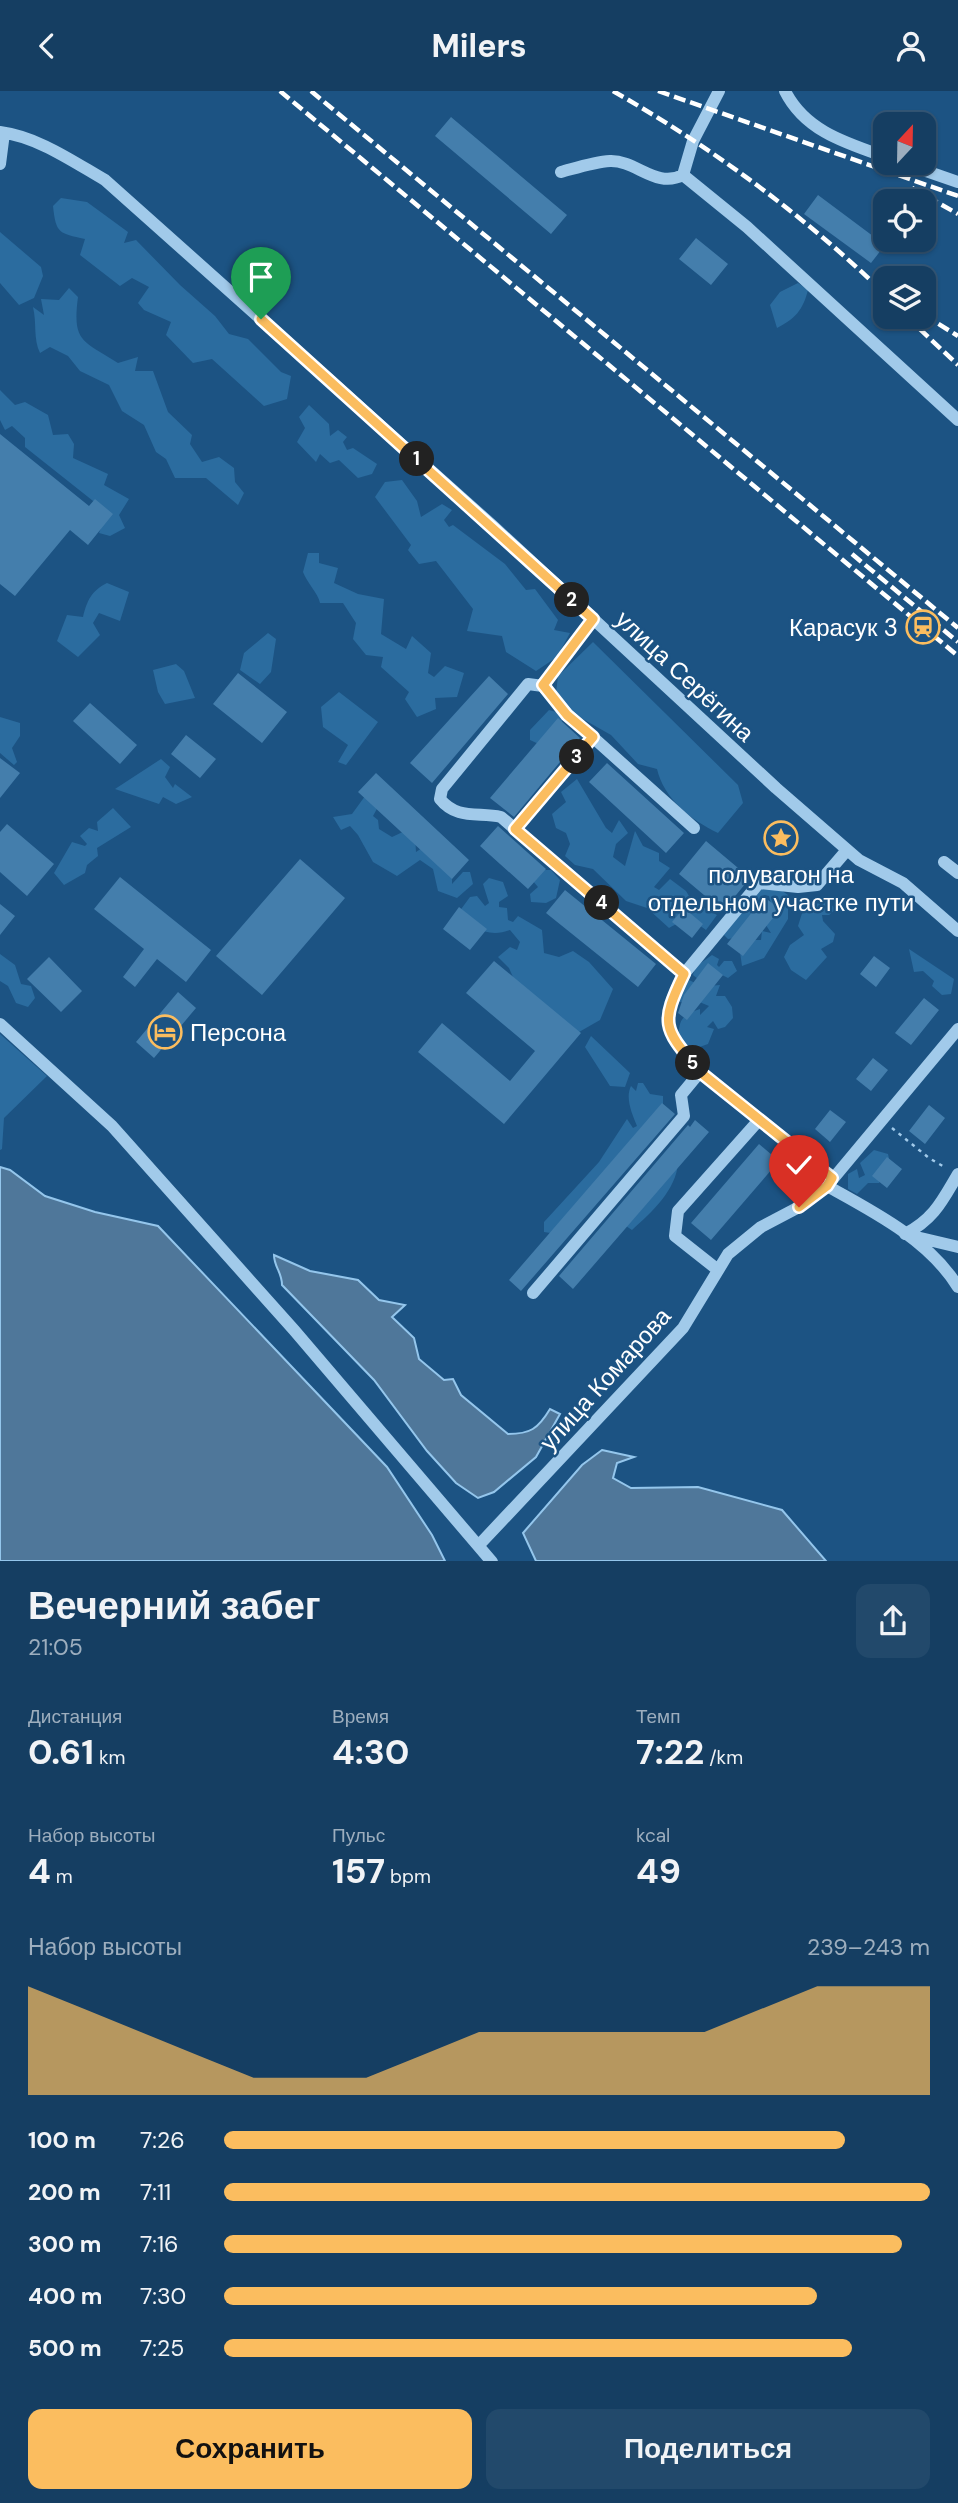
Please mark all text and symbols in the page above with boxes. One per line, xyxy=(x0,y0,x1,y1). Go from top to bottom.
text: Milers xyxy=(431,25,527,67)
icon: back xyxy=(28,27,66,65)
icon: person xyxy=(892,27,930,65)
north arrow xyxy=(873,112,936,175)
map controls xyxy=(873,112,936,329)
button: locate xyxy=(873,189,936,252)
pin xyxy=(231,247,291,319)
icon: arrive xyxy=(242,258,280,296)
button: layers xyxy=(873,266,936,329)
pin: 1 xyxy=(400,441,434,477)
text: 1 xyxy=(413,446,420,471)
pin: 2 xyxy=(554,582,590,617)
text: 2 xyxy=(566,587,577,612)
street label: улица Серёгина xyxy=(609,604,761,749)
station icon: Карасук 3 xyxy=(904,608,942,646)
place label: Карасук 3 xyxy=(789,612,898,643)
pin: 3 xyxy=(560,739,594,775)
text: 3 xyxy=(571,744,582,769)
place icon: полувагон на отдельном участке пути xyxy=(762,819,800,857)
place label: полувагон на отдельном участке пути xyxy=(648,859,914,918)
pin: 4 xyxy=(584,885,620,921)
text: 4 xyxy=(595,890,608,915)
hotel icon: Персона xyxy=(146,1013,184,1051)
place label: Персона xyxy=(190,1017,287,1048)
pin: 5 xyxy=(676,1045,710,1081)
text: 5 xyxy=(687,1050,698,1075)
pin xyxy=(769,1135,829,1207)
icon: check xyxy=(780,1146,818,1184)
street label: улица Комарова xyxy=(533,1300,678,1457)
text: Вечерний забег xyxy=(28,1581,321,1631)
button: share xyxy=(856,1584,930,1658)
text: 21:05 xyxy=(28,1632,83,1662)
text: Дистанция xyxy=(28,1704,122,1729)
text: Время xyxy=(332,1704,389,1729)
text: Темп xyxy=(636,1704,680,1729)
text: 0.61 xyxy=(28,1729,94,1775)
text: 4:30 xyxy=(332,1729,409,1775)
text: 7:22 xyxy=(636,1729,704,1775)
text: km xyxy=(94,1745,126,1770)
text: /km xyxy=(704,1745,743,1770)
text: Набор высоты xyxy=(28,1823,155,1848)
text: Пульс xyxy=(332,1823,385,1848)
text: kcal xyxy=(636,1823,670,1848)
text: 4 xyxy=(28,1848,51,1894)
text: 157 xyxy=(332,1848,385,1894)
text: 49 xyxy=(636,1848,681,1894)
text: m xyxy=(51,1864,73,1889)
text: bpm xyxy=(385,1864,431,1889)
text: Набор высоты xyxy=(28,1932,182,1962)
text: 239–243 m xyxy=(807,1932,930,1962)
text: 100 m xyxy=(28,2125,96,2155)
text: 7:26 xyxy=(140,2125,185,2155)
text: 200 m xyxy=(28,2177,101,2207)
text: 7:11 xyxy=(140,2177,171,2207)
text: 300 m xyxy=(28,2229,101,2259)
text: 7:16 xyxy=(140,2229,179,2259)
text: 400 m xyxy=(28,2281,102,2311)
text: 7:30 xyxy=(140,2281,186,2311)
text: 500 m xyxy=(28,2333,102,2363)
text: 7:25 xyxy=(140,2333,184,2363)
button: Сохранить xyxy=(28,2409,472,2489)
button: Поделиться xyxy=(486,2409,930,2489)

